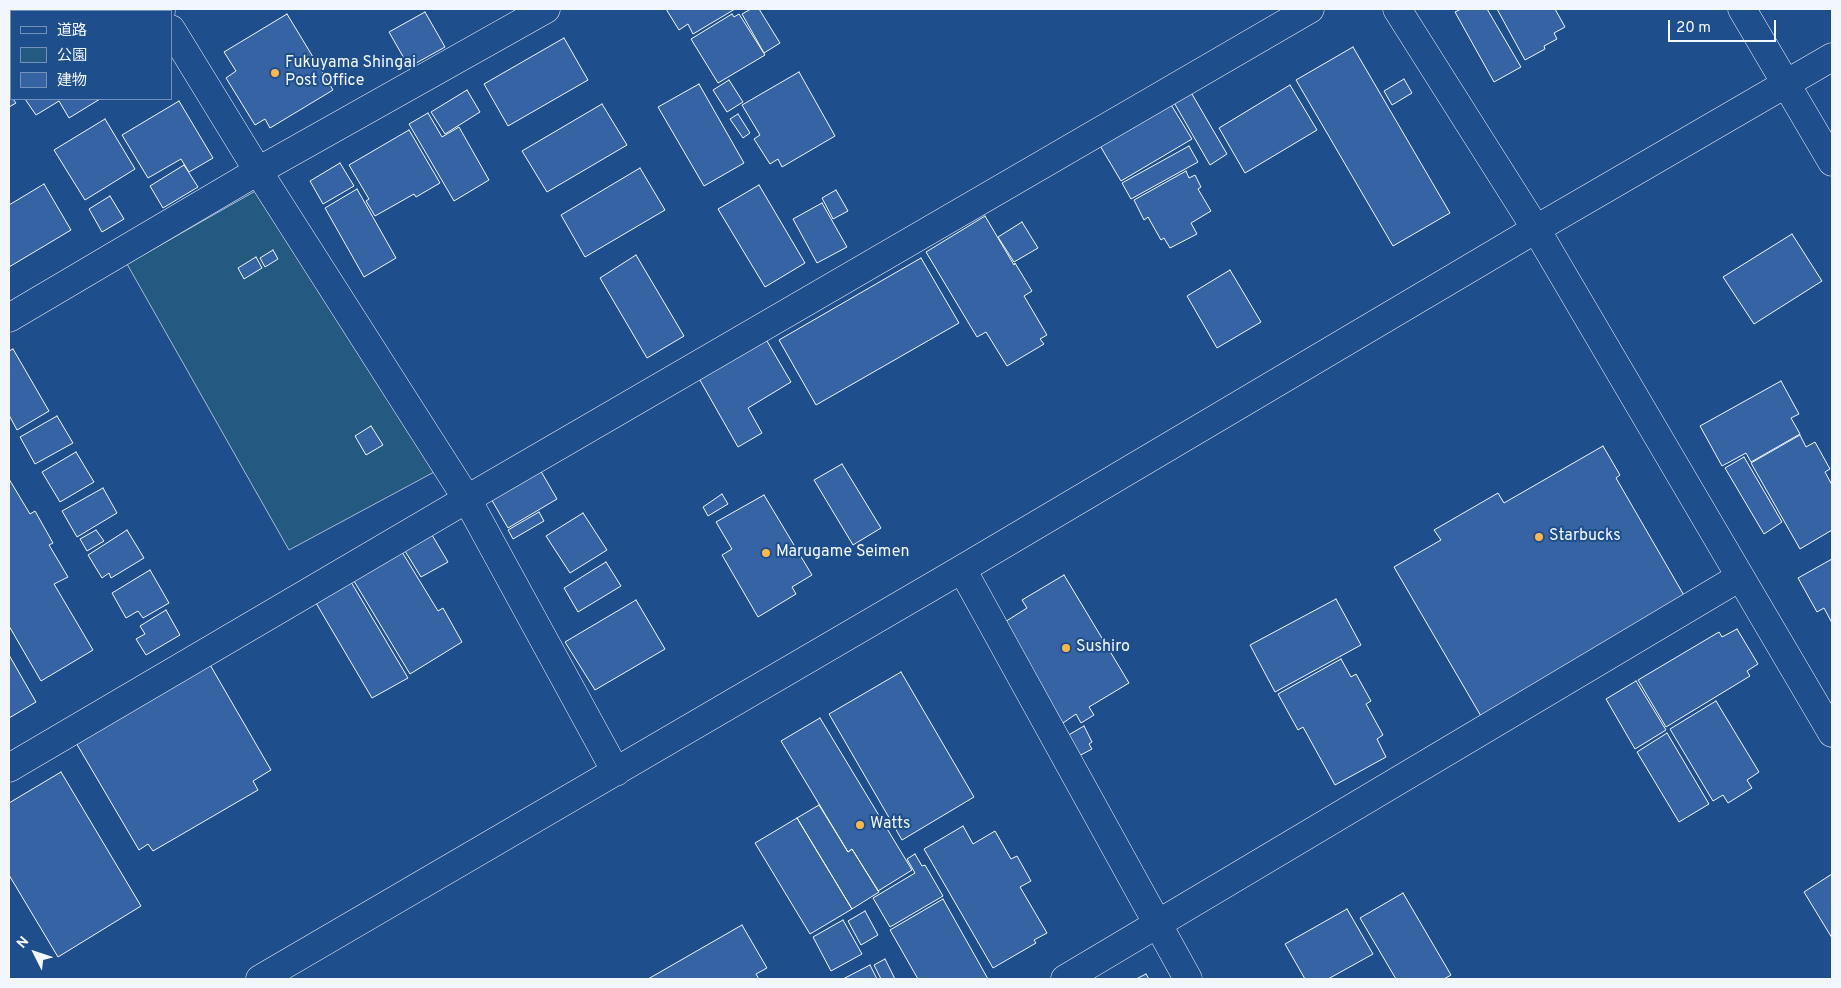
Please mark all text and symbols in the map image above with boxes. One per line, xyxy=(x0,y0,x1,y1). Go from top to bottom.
legend xyxy=(10,10,172,100)
scale bar xyxy=(1671,10,1778,42)
text: 20 m xyxy=(1676,19,1711,38)
text: 道路 xyxy=(57,22,87,41)
text: 公園 xyxy=(57,47,87,66)
place label: Fukuyama Shingai Post Office xyxy=(285,54,416,92)
marker: Fukuyama Shingai Post Office xyxy=(269,67,281,79)
text: 建物 xyxy=(57,72,87,91)
place label: Starbucks xyxy=(1549,527,1621,547)
marker: Starbucks xyxy=(1533,531,1545,543)
place label: Marugame Seimen xyxy=(776,543,909,563)
marker: Marugame Seimen xyxy=(760,547,772,559)
place label: Sushiro xyxy=(1076,638,1130,658)
marker: Sushiro xyxy=(1060,642,1072,654)
place label: Watts xyxy=(870,815,910,835)
marker: Watts xyxy=(854,819,866,831)
north arrow xyxy=(10,928,60,978)
text: N xyxy=(14,933,33,952)

